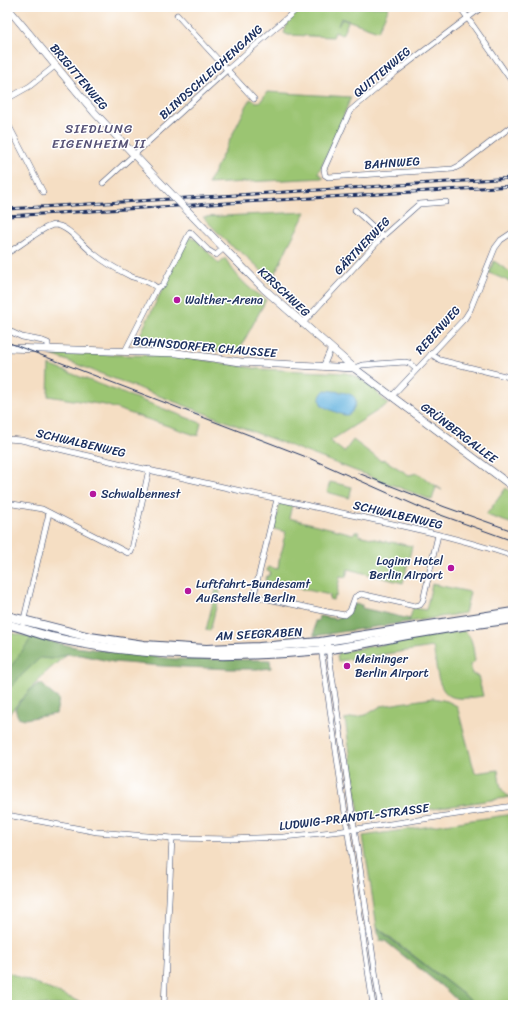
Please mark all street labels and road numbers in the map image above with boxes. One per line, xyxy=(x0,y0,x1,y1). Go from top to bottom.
street label: BLINDSCHLEICHENGANG xyxy=(154,19,268,125)
street label: BRIGITTENWEG xyxy=(44,38,114,116)
street label: QUITTENWEG xyxy=(348,41,416,103)
street label: BAHNWEG xyxy=(363,150,421,176)
street label: GÄRTNERWEG xyxy=(328,211,396,280)
street label: KIRSCHWEG xyxy=(253,262,316,323)
street label: REBENWEG xyxy=(410,300,466,360)
street label: BOHNSDORFER CHAUSSEE xyxy=(132,330,279,364)
street label: GRÜNBERGALLEE xyxy=(416,397,503,470)
street label: SCHWALBENWEG xyxy=(34,422,128,464)
street label: SCHWALBENWEG xyxy=(351,494,445,536)
street label: AM SEEGRABEN xyxy=(214,621,304,647)
street label: LUDWIG-PRANDTL-STRASSE xyxy=(278,797,432,837)

